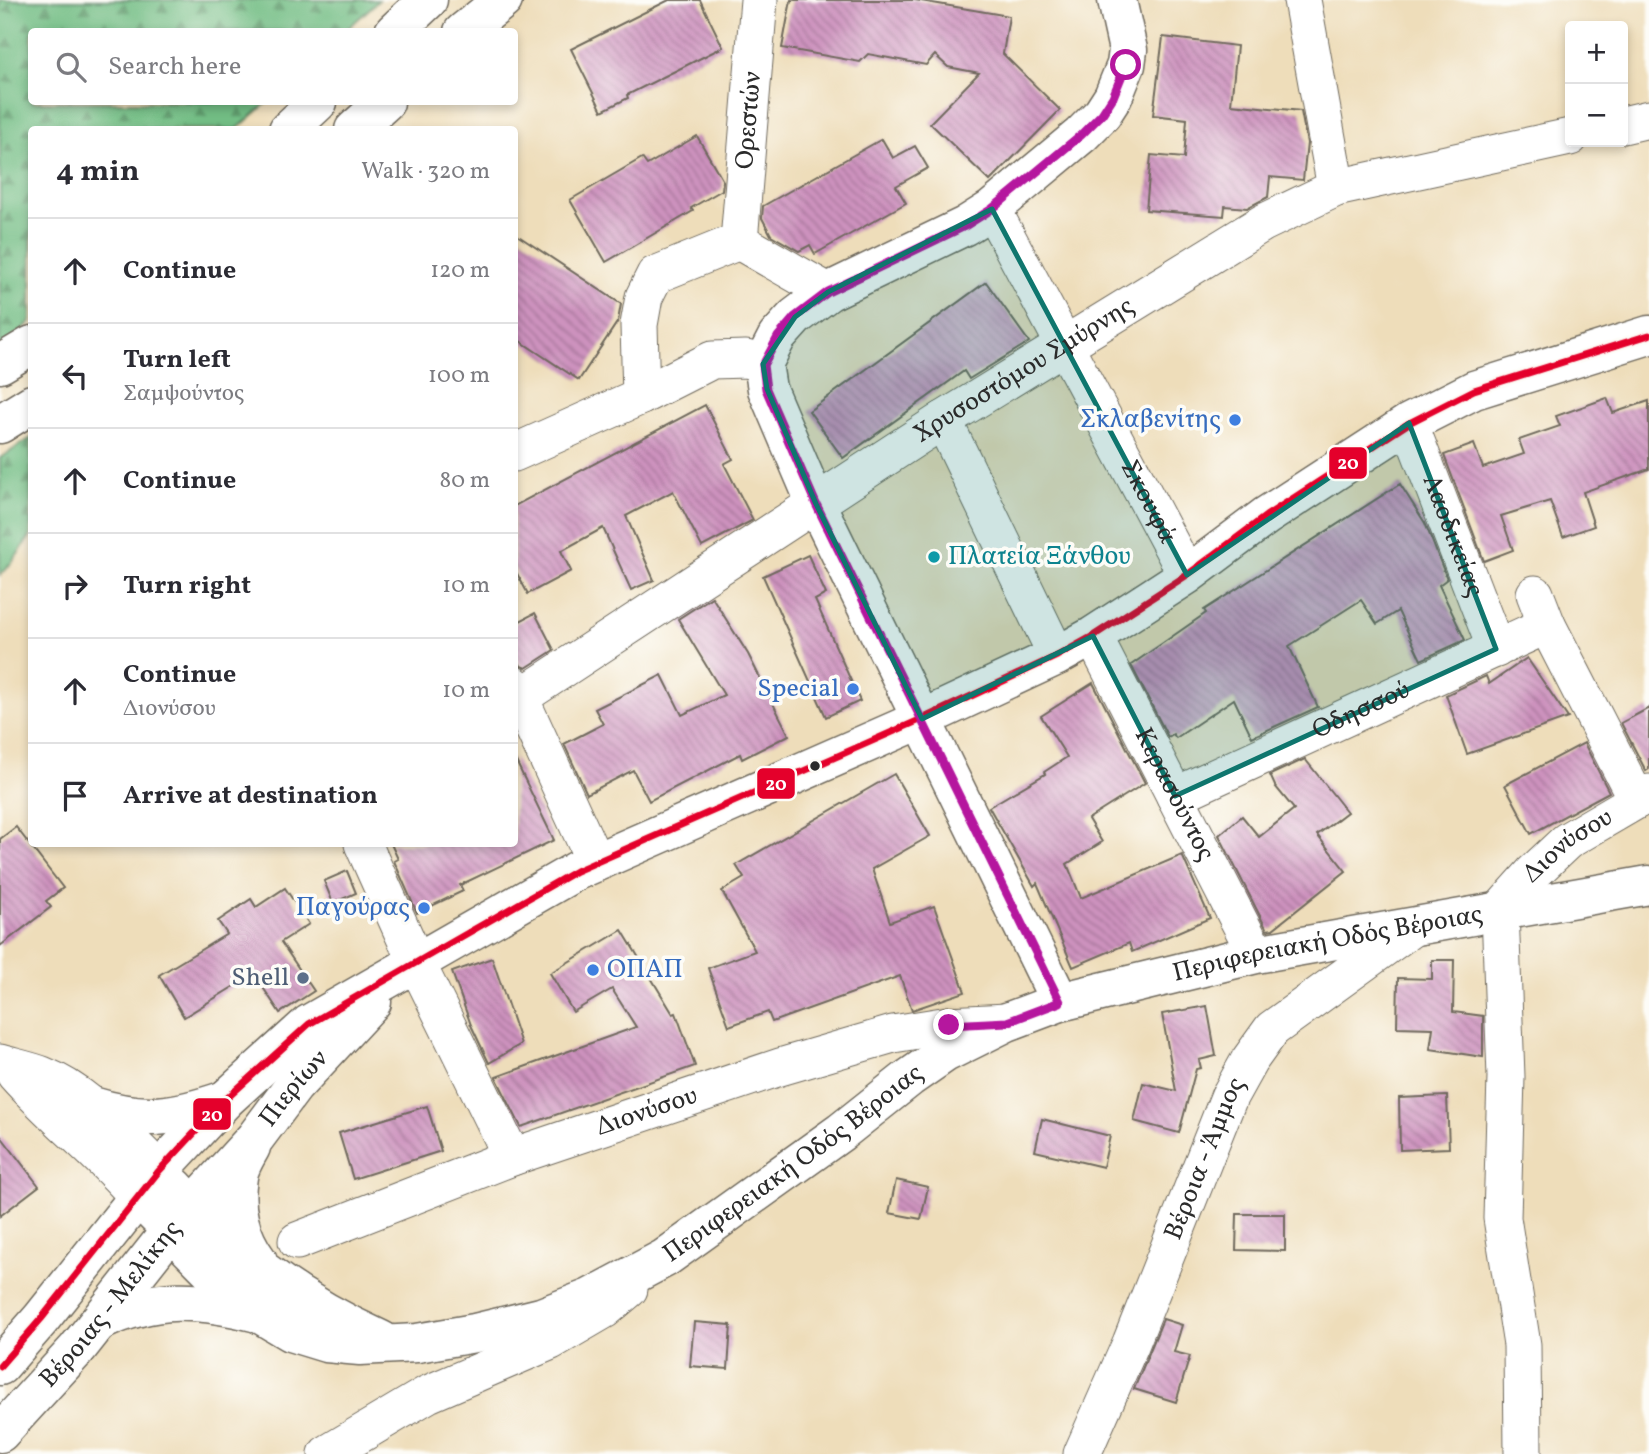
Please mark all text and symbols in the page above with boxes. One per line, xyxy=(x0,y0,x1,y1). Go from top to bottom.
map controls xyxy=(1565,21,1628,147)
button: + xyxy=(1565,21,1628,84)
search box xyxy=(28,28,518,105)
icon: search xyxy=(52,48,90,86)
text: Search here xyxy=(108,49,241,85)
route start xyxy=(1110,49,1141,80)
street label: Ορεστών xyxy=(727,70,771,171)
button: − xyxy=(1565,84,1628,147)
text: 4 min xyxy=(56,151,140,193)
text: Walk · 320 m xyxy=(361,156,490,188)
icon: ahead xyxy=(56,252,94,290)
text: Continue xyxy=(123,253,236,289)
text: 120 m xyxy=(430,255,490,287)
street label: Χρυσοστόμου Σμύρνης xyxy=(907,289,1141,452)
text: Turn left xyxy=(123,342,231,378)
icon: left xyxy=(56,357,94,395)
text: 100 m xyxy=(428,360,490,392)
text: Σαμψούντος xyxy=(123,378,244,410)
place label: Σκλαβενίτης xyxy=(1080,402,1221,438)
marker: Σκλαβενίτης xyxy=(1227,412,1243,428)
line badge: 20 xyxy=(1328,446,1368,480)
text: 20 xyxy=(1337,451,1359,477)
street label: Σκουφά xyxy=(1111,454,1185,550)
icon: ahead xyxy=(56,462,94,500)
text: Continue xyxy=(123,463,236,499)
text: 80 m xyxy=(440,465,490,497)
street label: Λαοδικείας xyxy=(1413,470,1492,602)
place label: Πλατεία Ξάνθου xyxy=(948,539,1131,575)
marker: Πλατεία Ξάνθου xyxy=(926,549,942,565)
icon: right xyxy=(56,567,94,605)
text: Turn right xyxy=(123,568,251,604)
text: 10 m xyxy=(442,570,490,602)
text: Continue xyxy=(123,657,236,693)
place label: Special xyxy=(757,671,839,707)
icon: ahead xyxy=(56,672,94,710)
street label: Οδησσού xyxy=(1307,672,1416,748)
text: 10 m xyxy=(442,675,490,707)
marker: Special xyxy=(845,681,861,697)
text: Διονύσου xyxy=(123,693,216,725)
street label: Κερασούντος xyxy=(1125,722,1223,867)
unlabelled marker xyxy=(808,759,822,773)
line badge: 20 xyxy=(756,767,796,800)
text: 20 xyxy=(765,772,787,798)
icon: arrive xyxy=(56,777,94,815)
text: Arrive at destination xyxy=(123,778,378,814)
street label: Διονύσου xyxy=(1515,800,1620,891)
place label: Παγούρας xyxy=(296,890,410,926)
street label: Περιφερειακή Οδός Βέροιας xyxy=(1169,897,1486,992)
marker: Παγούρας xyxy=(416,900,432,916)
place label: ΟΠΑΠ xyxy=(607,952,683,988)
place label: Shell xyxy=(231,960,289,996)
marker: ΟΠΑΠ xyxy=(585,962,601,978)
marker: Shell xyxy=(295,970,311,986)
route end xyxy=(933,1009,964,1040)
street label: Πιερίων xyxy=(251,1042,337,1135)
street label: Περιφερειακή Οδός Βέροιας xyxy=(656,1055,930,1272)
street label: Βέροια - Άμμος xyxy=(1156,1071,1255,1245)
street label: Διονύσου xyxy=(591,1078,702,1146)
line badge: 20 xyxy=(192,1097,232,1131)
text: 20 xyxy=(201,1103,223,1129)
street label: Βέροιας - Μελίκης xyxy=(32,1212,190,1396)

